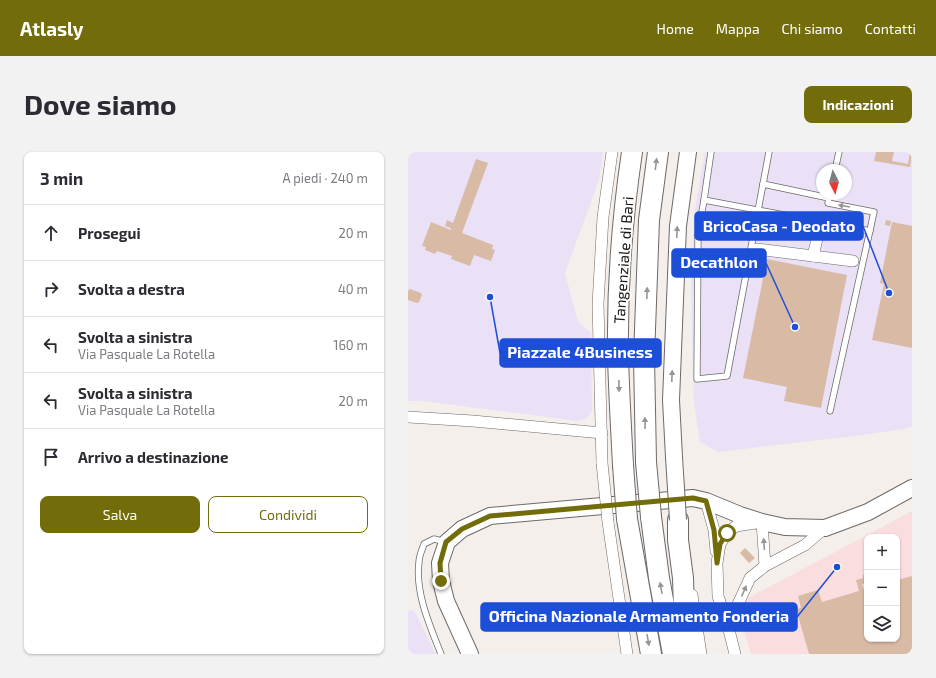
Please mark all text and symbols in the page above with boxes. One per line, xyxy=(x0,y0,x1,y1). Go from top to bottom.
text: Atlasly xyxy=(20,17,84,40)
text: Home xyxy=(657,20,694,37)
text: Mappa xyxy=(716,20,760,37)
text: Chi siamo xyxy=(782,20,843,37)
text: Contatti xyxy=(865,20,916,37)
button: Indicazioni xyxy=(804,86,912,123)
text: Dove siamo xyxy=(24,87,177,121)
one-way arrow xyxy=(653,158,659,170)
north arrow xyxy=(816,164,852,200)
text: 3 min xyxy=(40,168,83,188)
text: A piedi · 240 m xyxy=(283,170,368,186)
street label: Tangenziale di Bari xyxy=(610,196,636,324)
one-way arrow xyxy=(838,203,851,209)
callout: BricoCasa - Deodato xyxy=(695,212,863,240)
text: BricoCasa - Deodato xyxy=(703,216,855,235)
icon: ahead xyxy=(40,222,62,244)
text: Prosegui xyxy=(78,224,141,242)
text: 20 m xyxy=(339,225,368,241)
one-way arrow xyxy=(674,226,681,238)
callout: Decathlon xyxy=(672,249,766,277)
text: Decathlon xyxy=(680,252,758,271)
icon: right xyxy=(40,278,62,300)
text: Svolta a destra xyxy=(78,280,185,298)
text: 40 m xyxy=(338,281,368,297)
one-way arrow xyxy=(643,287,650,299)
text: Svolta a sinistra xyxy=(78,328,193,346)
icon: left xyxy=(40,334,62,356)
text: 160 m xyxy=(333,337,368,353)
callout: Piazzale 4Business xyxy=(500,339,661,367)
text: Piazzale 4Business xyxy=(507,342,653,361)
text: Via Pasquale La Rotella xyxy=(78,346,215,362)
one-way arrow xyxy=(669,369,675,382)
one-way arrow xyxy=(616,380,622,393)
text: Svolta a sinistra xyxy=(78,384,193,402)
icon: left xyxy=(40,390,62,412)
text: 20 m xyxy=(339,393,368,409)
text: Via Pasquale La Rotella xyxy=(78,402,215,418)
one-way arrow xyxy=(642,417,649,429)
icon: arrive xyxy=(40,446,62,468)
text: Arrivo a destinazione xyxy=(78,448,229,466)
button: Salva xyxy=(40,496,200,533)
button: Condividi xyxy=(208,496,368,533)
route start xyxy=(718,524,736,542)
map controls xyxy=(864,534,900,642)
button: + xyxy=(864,534,900,570)
one-way arrow xyxy=(760,538,767,550)
button: − xyxy=(864,570,900,606)
route end xyxy=(432,572,450,590)
one-way arrow xyxy=(658,582,664,594)
one-way arrow xyxy=(741,585,747,596)
callout: Officina Nazionale Armamento Fonderia xyxy=(481,603,797,631)
text: Officina Nazionale Armamento Fonderia xyxy=(489,606,789,625)
button: layers xyxy=(864,606,900,642)
one-way arrow xyxy=(646,634,652,646)

